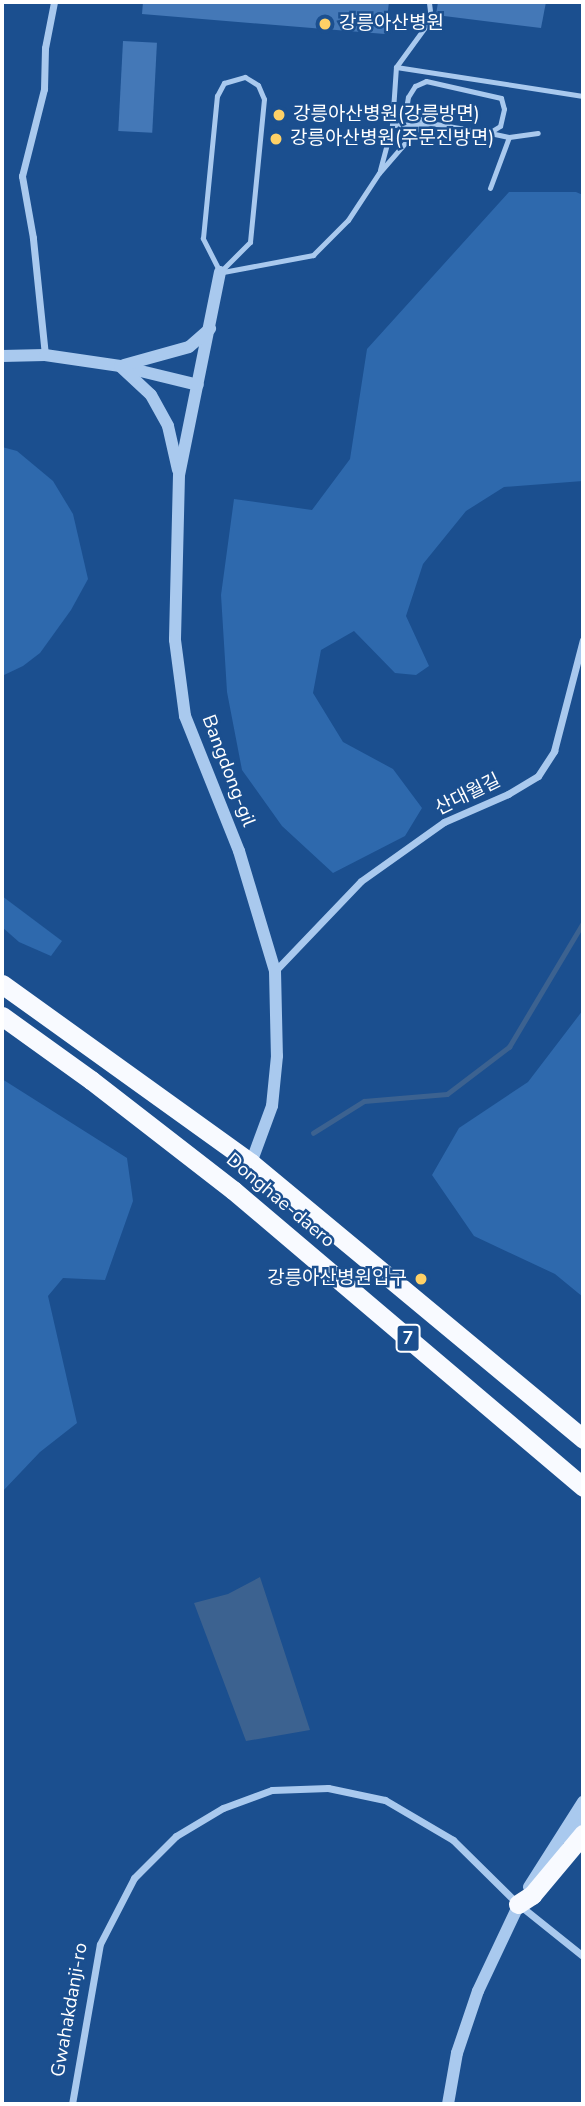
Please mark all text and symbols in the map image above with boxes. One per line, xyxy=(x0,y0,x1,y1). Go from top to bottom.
place label: 강릉아산병원 xyxy=(339,13,444,35)
marker: 강릉아산병원 xyxy=(317,16,333,32)
place label: 강릉아산병원(강릉방면) xyxy=(293,104,480,126)
marker: 강릉아산병원(강릉방면) xyxy=(271,107,287,123)
place label: 강릉아산병원(주문진방면) xyxy=(290,128,494,150)
marker: 강릉아산병원(주문진방면) xyxy=(268,131,284,147)
street label: Bangdong-gil xyxy=(196,712,260,830)
street label: 산대월길 xyxy=(432,769,504,821)
street label: Donghae-daero xyxy=(221,1149,339,1253)
place label: 강릉아산병원입구 xyxy=(267,1268,407,1290)
marker: 강릉아산병원입구 xyxy=(413,1271,429,1287)
road number: 7 xyxy=(394,1324,422,1352)
street label: Gwahakdanji-ro xyxy=(47,1941,93,2079)

